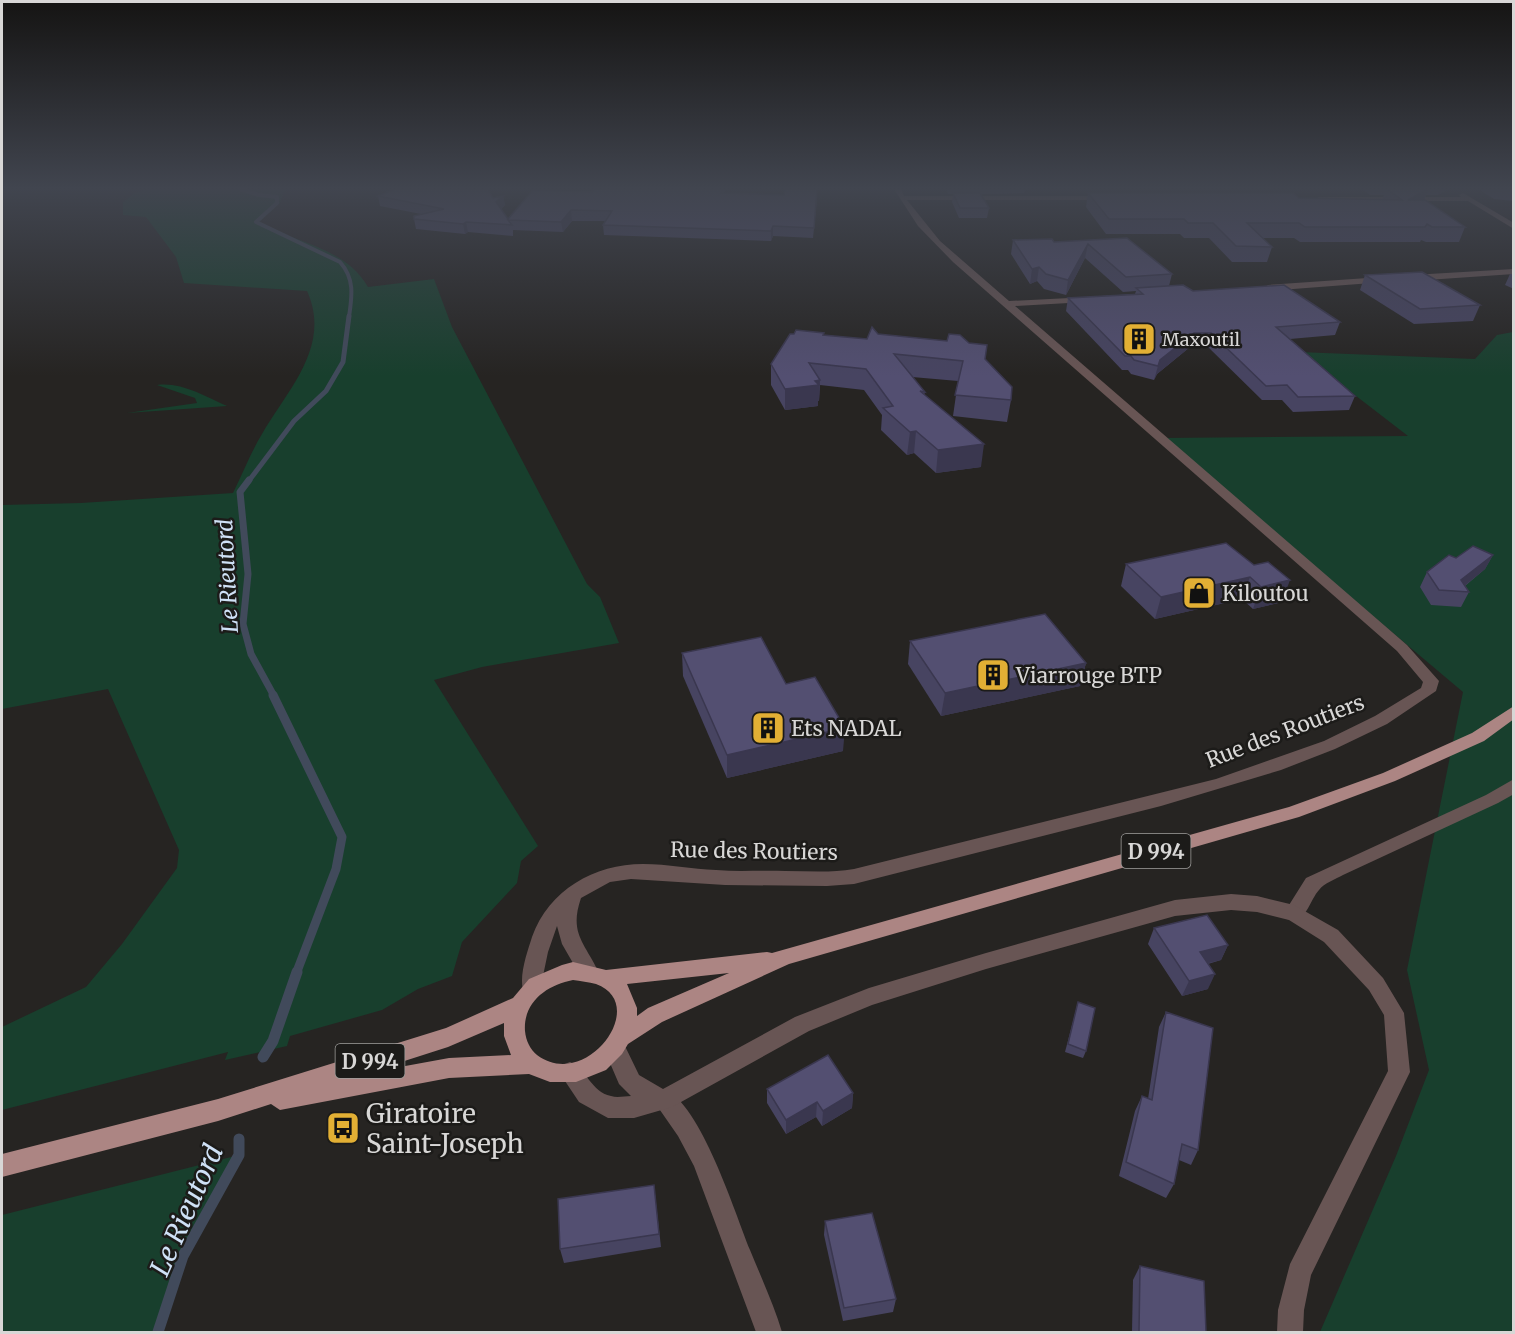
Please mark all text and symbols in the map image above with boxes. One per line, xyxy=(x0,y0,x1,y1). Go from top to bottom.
building icon: Maxoutil xyxy=(1121,321,1157,357)
place label: Maxoutil xyxy=(1162,328,1241,351)
water label: Le Rieutord xyxy=(210,518,244,634)
shop icon: Kiloutou xyxy=(1181,575,1217,611)
place label: Kiloutou xyxy=(1222,580,1309,607)
building icon: Viarrouge BTP xyxy=(975,657,1011,693)
place label: Viarrouge BTP xyxy=(1015,662,1162,689)
street label: Rue des Routiers xyxy=(1202,688,1368,774)
building icon: Ets NADAL xyxy=(750,710,786,746)
place label: Ets NADAL xyxy=(791,715,902,742)
road number: D 994 xyxy=(1122,834,1190,868)
street label: Rue des Routiers xyxy=(670,836,838,866)
road number: D 994 xyxy=(336,1044,404,1078)
place label: Giratoire Saint-Joseph xyxy=(366,1097,524,1160)
bus stop icon: Giratoire Saint-Joseph xyxy=(325,1110,361,1146)
water label: Le Rieutord xyxy=(142,1139,230,1281)

